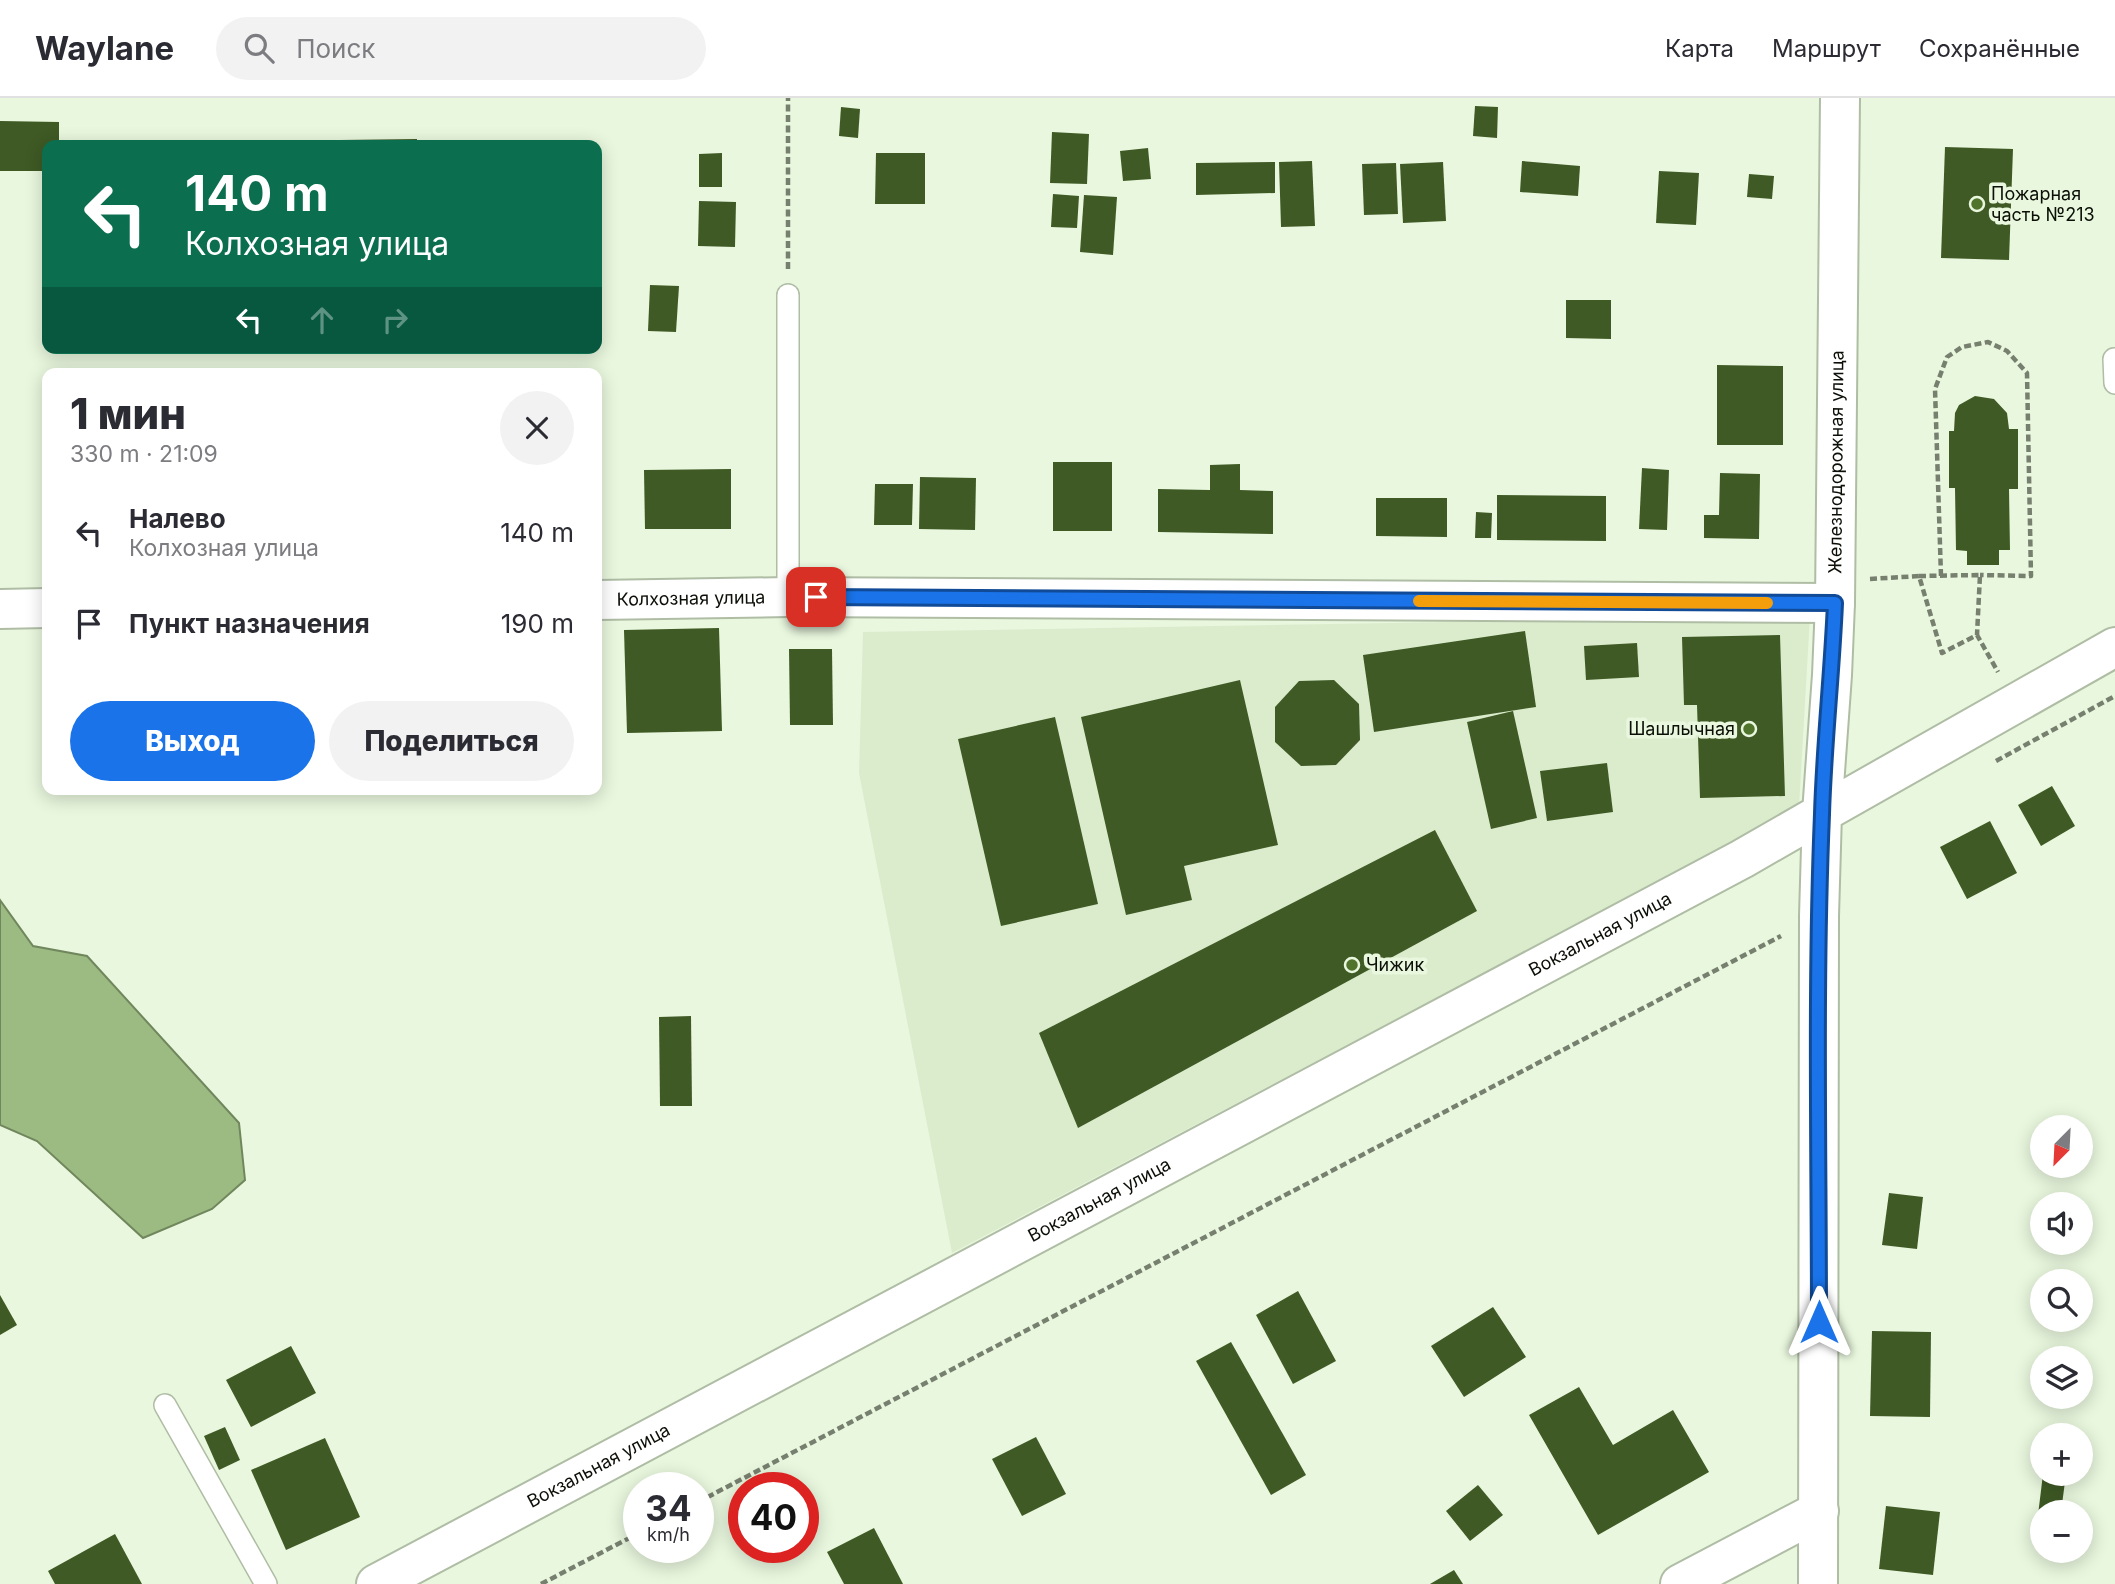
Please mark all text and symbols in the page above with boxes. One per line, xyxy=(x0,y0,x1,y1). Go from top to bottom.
search box xyxy=(216,17,706,80)
text: Waylane xyxy=(35,28,174,68)
icon: search xyxy=(240,29,278,67)
text: Поиск xyxy=(296,33,375,64)
text: Карта xyxy=(1665,34,1734,63)
text: Маршрут xyxy=(1772,34,1881,63)
text: Сохранённые xyxy=(1919,34,2080,63)
text: 140 m xyxy=(185,164,329,223)
icon: left xyxy=(70,168,161,259)
place label: Пожарная часть №213 xyxy=(1991,183,2095,225)
marker: Пожарная часть №213 xyxy=(1969,196,1985,212)
text: Колхозная улица xyxy=(185,224,449,263)
icon: left xyxy=(230,301,268,339)
icon: ahead xyxy=(303,301,341,339)
icon: right xyxy=(376,301,414,339)
street label: Железнодорожная улица xyxy=(1824,350,1848,574)
text: 1 мин xyxy=(70,388,186,439)
button: close xyxy=(500,391,574,465)
text: 330 m · 21:09 xyxy=(70,440,218,468)
text: Налево xyxy=(129,503,226,534)
icon: left xyxy=(70,514,108,552)
text: 140 m xyxy=(500,517,574,548)
text: Колхозная улица xyxy=(129,534,319,562)
pin xyxy=(786,567,846,627)
icon: arrive xyxy=(797,578,835,616)
street label: Колхозная улица xyxy=(616,586,765,610)
icon: arrive xyxy=(70,605,108,643)
text: Пункт назначения xyxy=(129,608,370,639)
text: 190 m xyxy=(501,608,574,639)
button: Выход xyxy=(70,701,315,781)
button: Поделиться xyxy=(329,701,574,781)
place label: Шашлычная xyxy=(1628,718,1735,739)
marker: Шашлычная xyxy=(1741,721,1757,737)
street label: Вокзальная улица xyxy=(1525,887,1675,980)
place label: Чижик xyxy=(1366,954,1424,975)
marker: Чижик xyxy=(1344,957,1360,973)
north arrow xyxy=(2030,1115,2093,1178)
map controls xyxy=(2030,1115,2093,1563)
street label: Вокзальная улица xyxy=(1024,1153,1174,1246)
button: sound xyxy=(2030,1192,2093,1255)
button: search xyxy=(2030,1269,2093,1332)
position arrow xyxy=(1782,1285,1856,1359)
button: layers xyxy=(2030,1346,2093,1409)
street label: Вокзальная улица xyxy=(523,1419,673,1512)
button: + xyxy=(2030,1423,2093,1486)
speed limit sign: 40 xyxy=(728,1472,819,1563)
text: 34 xyxy=(645,1487,692,1529)
button: − xyxy=(2030,1500,2093,1563)
text: km/h xyxy=(647,1524,690,1545)

